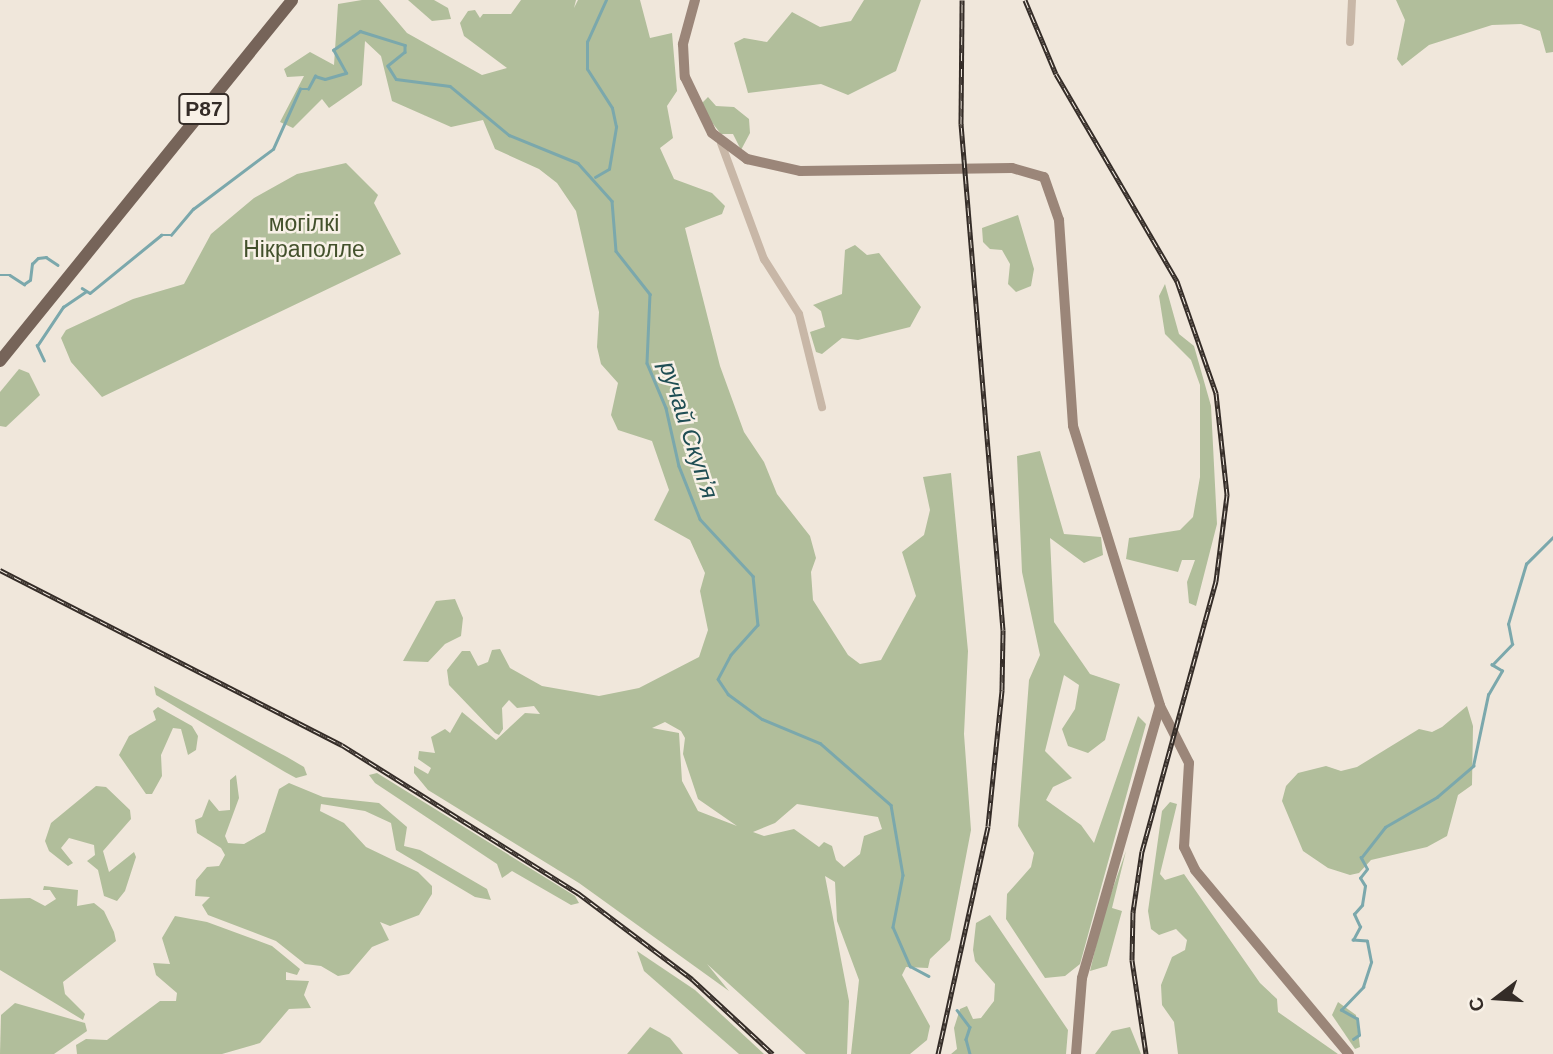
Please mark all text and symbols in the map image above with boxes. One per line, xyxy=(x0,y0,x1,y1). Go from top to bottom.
road number: Р87 xyxy=(178,92,230,126)
park label: могілкі Нікраполле xyxy=(243,209,365,263)
water label: ручай Скупʼя xyxy=(653,358,725,502)
north arrow xyxy=(1462,963,1532,1033)
text: С xyxy=(1464,995,1488,1014)

